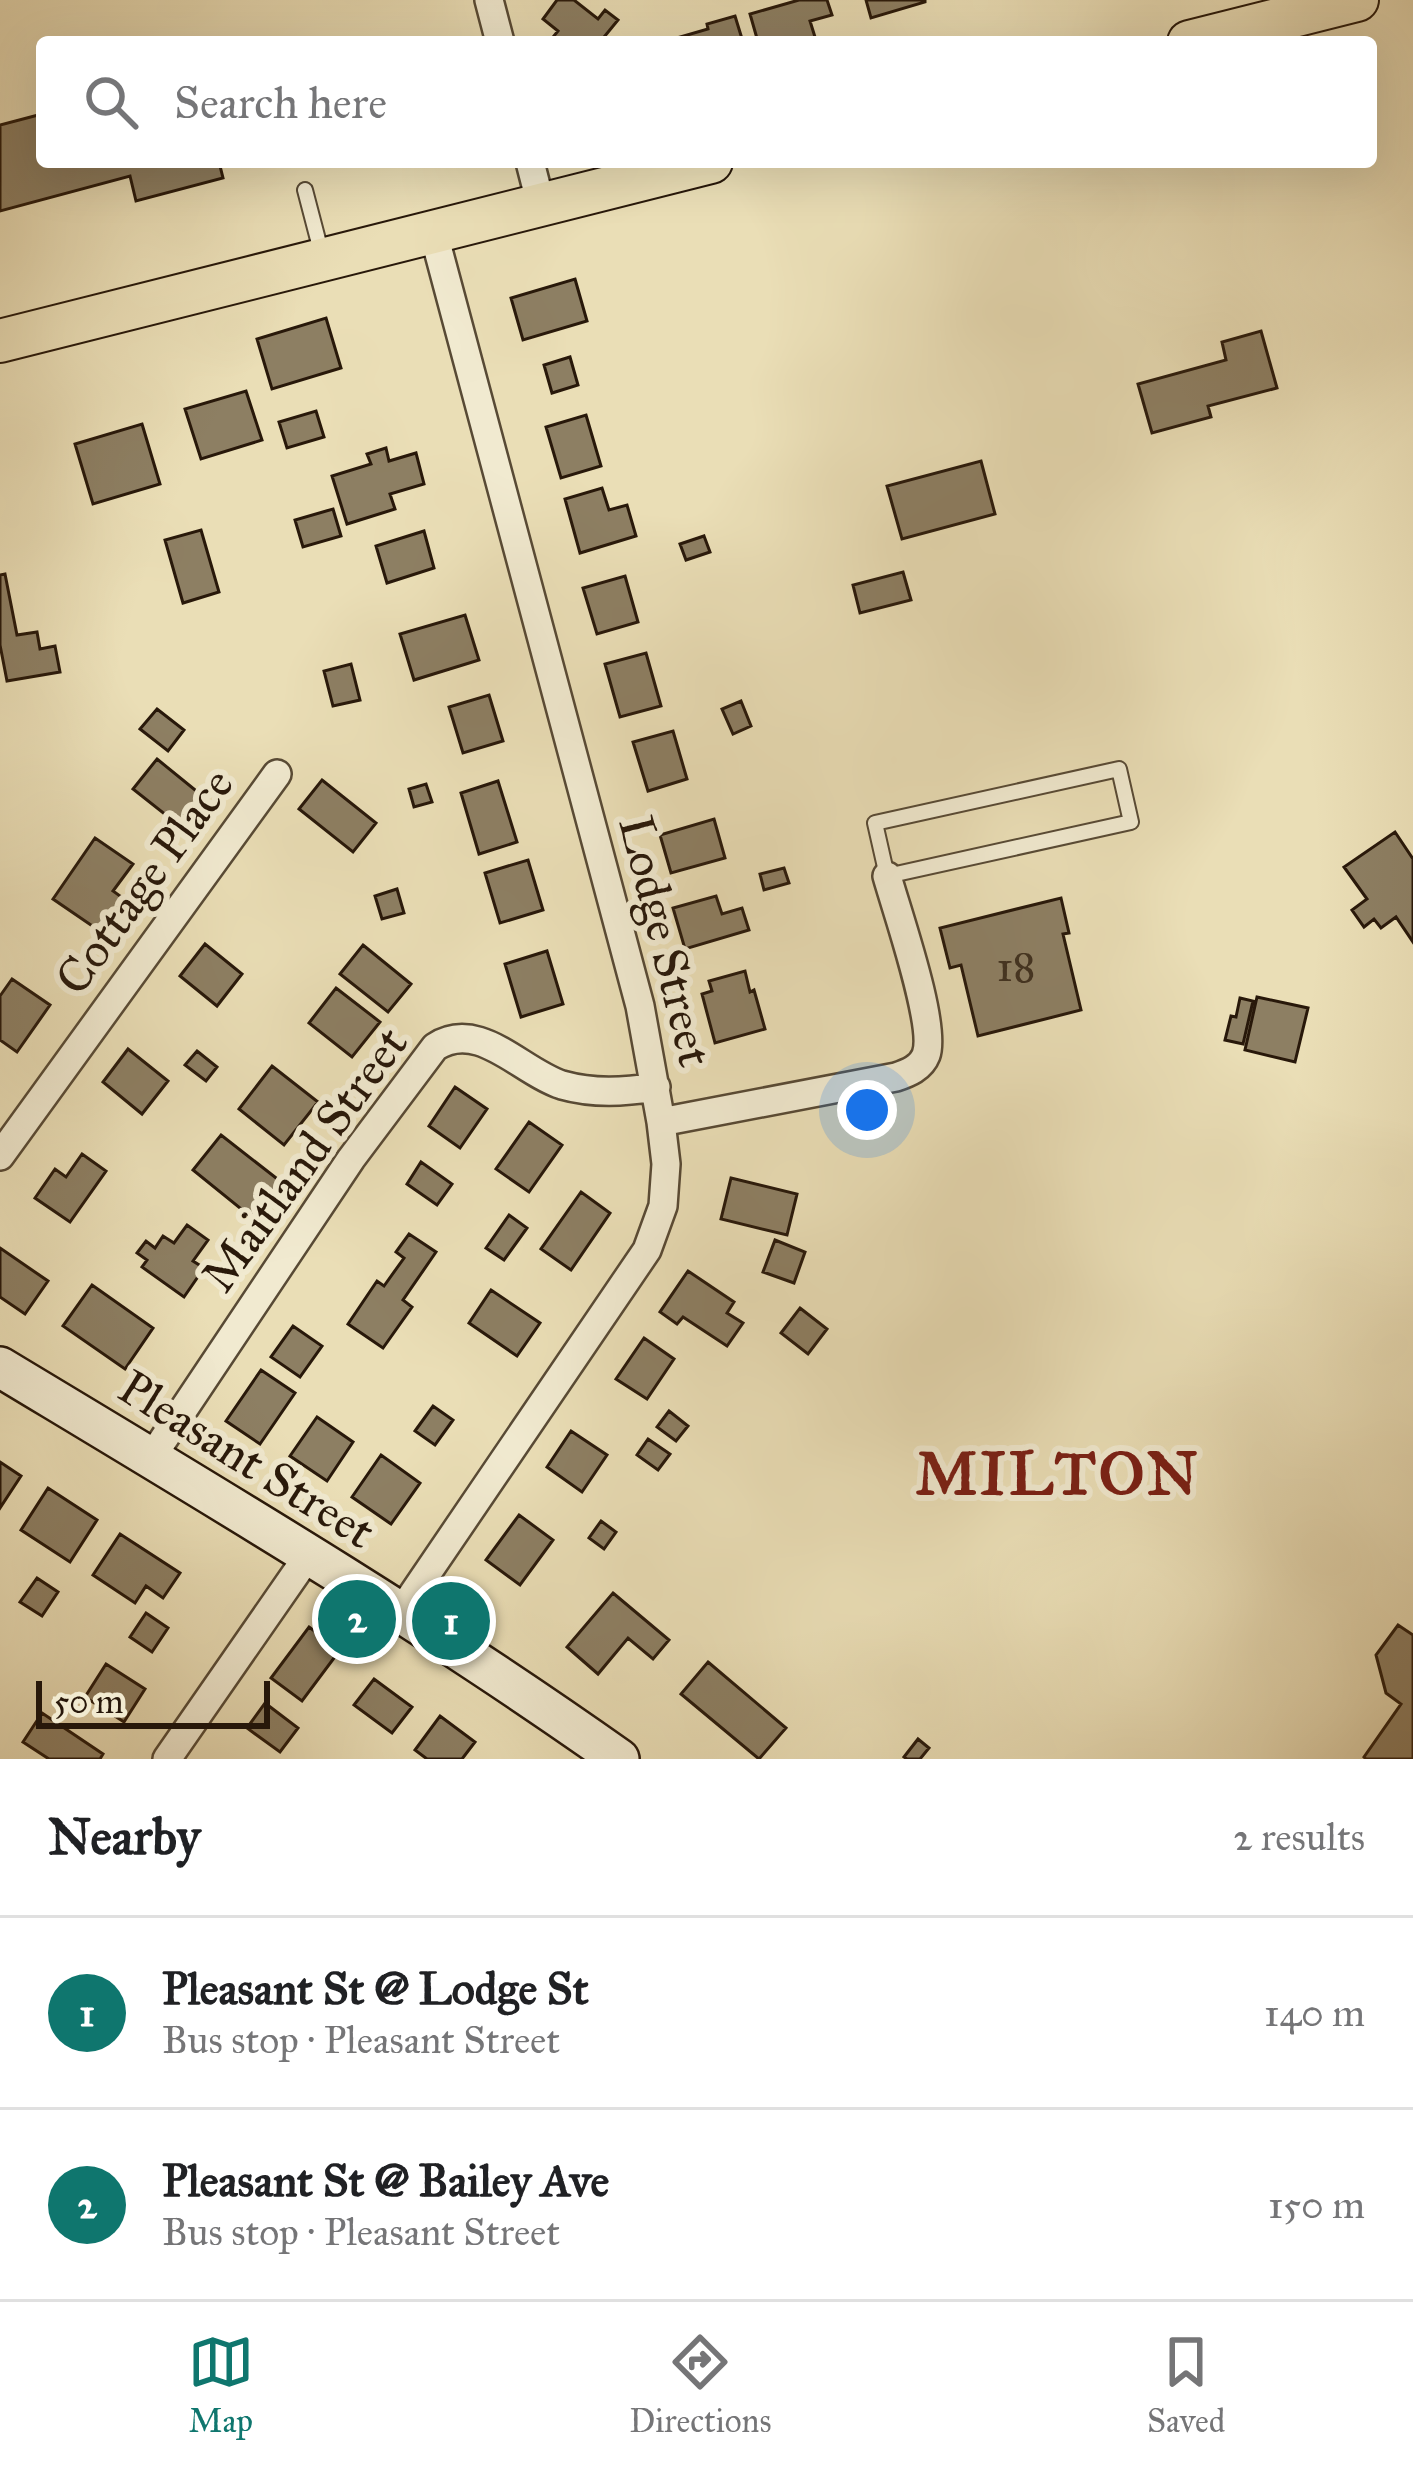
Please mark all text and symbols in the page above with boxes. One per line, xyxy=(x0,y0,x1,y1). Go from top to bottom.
search box xyxy=(36,36,1377,168)
icon: search xyxy=(78,69,144,135)
text: Search here xyxy=(174,75,387,130)
street label: Cottage Place xyxy=(42,756,246,1006)
street label: Lodge Street xyxy=(606,810,726,1072)
house number: 18 xyxy=(997,941,1035,993)
street label: Maitland Street xyxy=(188,1015,420,1303)
your location xyxy=(837,1080,897,1140)
street label: Pleasant Street xyxy=(108,1357,386,1561)
district label: MILTON xyxy=(915,1437,1201,1510)
pin: 2 xyxy=(318,1574,396,1664)
pin: 1 xyxy=(412,1576,490,1666)
scale bar xyxy=(36,1675,270,1728)
text: 50 m xyxy=(54,1682,123,1722)
text: Nearby xyxy=(48,1806,200,1868)
text: 2 results xyxy=(1233,1813,1365,1861)
text: Pleasant St @ Lodge St xyxy=(162,1961,589,2016)
text: 1 xyxy=(79,1989,95,2037)
text: 140 m xyxy=(1264,1989,1365,2037)
text: Bus stop · Pleasant Street xyxy=(162,2016,560,2064)
text: Pleasant St @ Bailey Ave xyxy=(162,2153,609,2208)
text: 2 xyxy=(77,2181,97,2229)
text: 150 m xyxy=(1268,2181,1365,2229)
text: Bus stop · Pleasant Street xyxy=(162,2208,560,2256)
tab: Map xyxy=(188,2329,254,2441)
tab: Directions xyxy=(629,2329,771,2441)
tab: Saved xyxy=(1147,2329,1225,2441)

